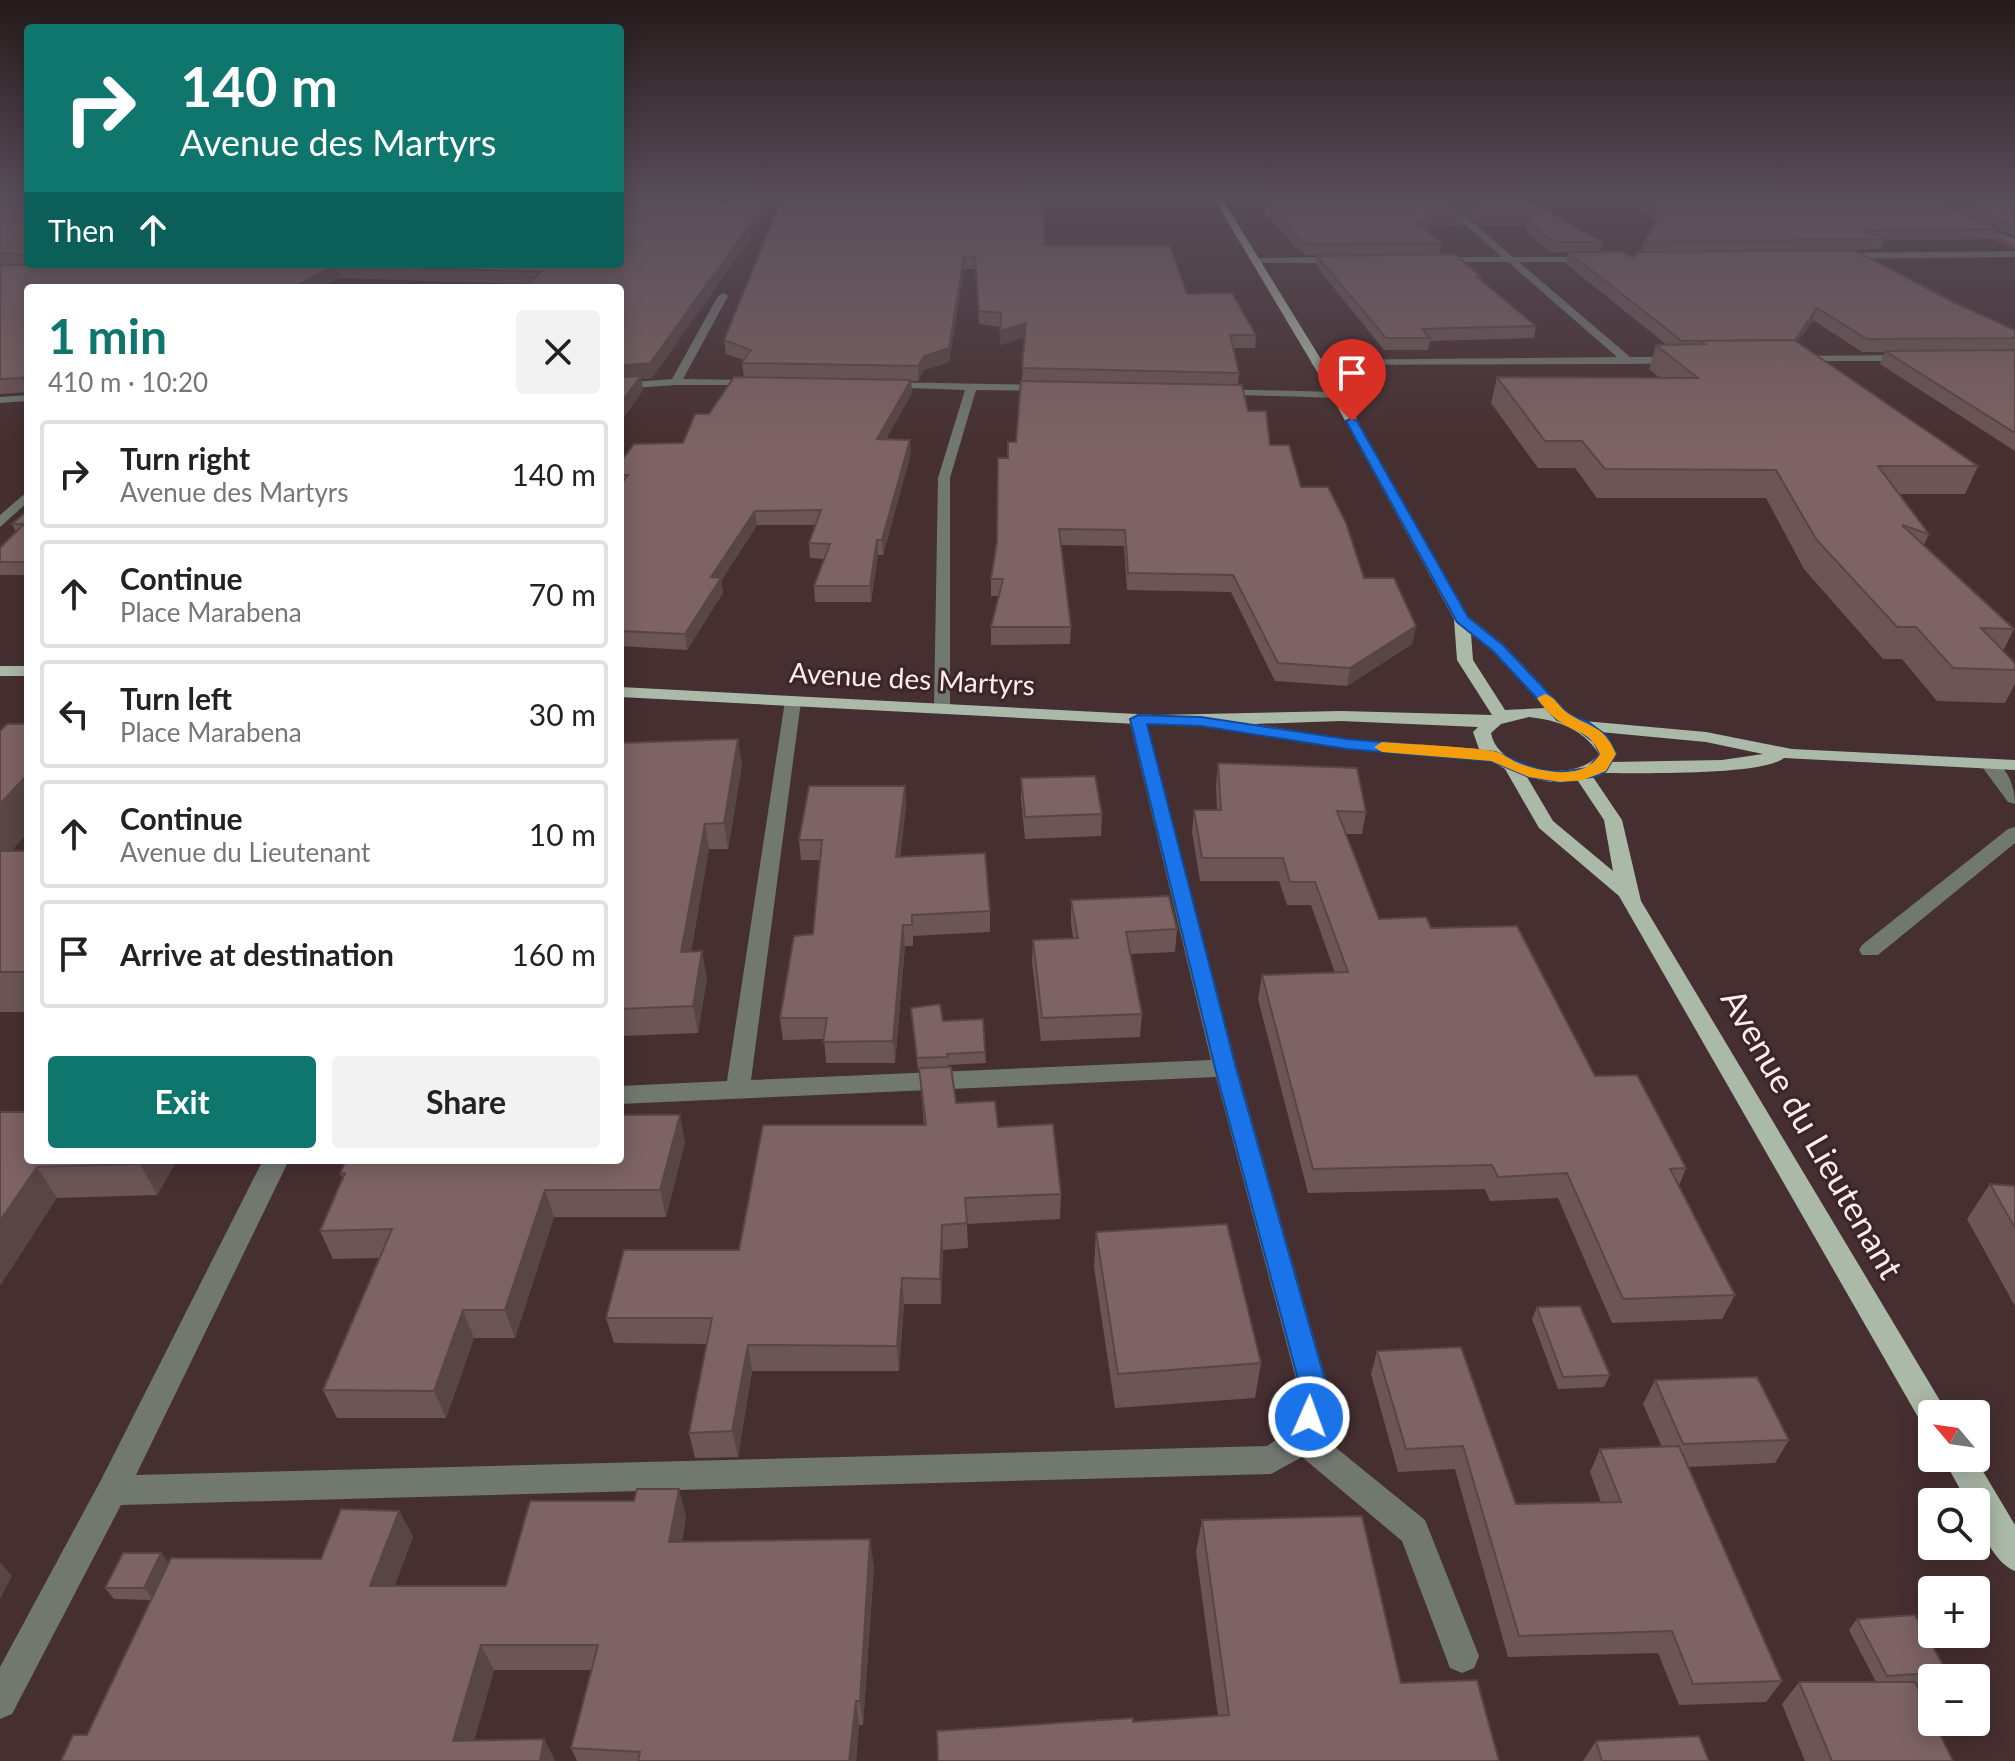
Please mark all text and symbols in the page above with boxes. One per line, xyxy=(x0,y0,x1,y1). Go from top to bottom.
text: 140 m xyxy=(180,52,338,119)
icon: right xyxy=(48,56,152,160)
text: Avenue des Martyrs xyxy=(180,120,496,164)
icon: ahead xyxy=(131,208,175,252)
text: Then xyxy=(48,212,115,248)
text: 1 min xyxy=(48,307,167,364)
button: close xyxy=(516,310,600,394)
pin xyxy=(1318,339,1386,421)
icon: arrive xyxy=(1330,351,1374,395)
text: 410 m · 10:20 xyxy=(48,366,208,398)
text: Turn right xyxy=(120,440,250,476)
icon: right xyxy=(52,452,96,496)
text: 140 m xyxy=(511,456,596,492)
text: Avenue des Martyrs xyxy=(120,476,348,508)
text: Continue xyxy=(120,560,243,596)
icon: ahead xyxy=(52,572,96,616)
text: 70 m xyxy=(529,576,596,612)
text: Place Marabena xyxy=(120,596,302,628)
street label: Avenue des Martyrs xyxy=(788,655,1036,701)
text: Turn left xyxy=(120,680,232,716)
icon: left xyxy=(52,692,96,736)
text: 30 m xyxy=(529,696,596,732)
text: Place Marabena xyxy=(120,716,302,748)
text: Continue xyxy=(120,800,243,836)
icon: ahead xyxy=(52,812,96,856)
text: 10 m xyxy=(529,816,596,852)
text: Avenue du Lieutenant xyxy=(120,836,370,868)
icon: arrive xyxy=(52,932,96,976)
text: Arrive at destination xyxy=(120,936,394,972)
text: 160 m xyxy=(511,936,596,972)
street label: Avenue du Lieutenant xyxy=(1714,981,1913,1285)
button: Exit xyxy=(48,1056,316,1148)
button: Share xyxy=(332,1056,600,1148)
position arrow xyxy=(1267,1375,1351,1459)
north arrow xyxy=(1918,1400,1990,1472)
map controls xyxy=(1918,1400,1990,1736)
button: search xyxy=(1918,1488,1990,1560)
button: + xyxy=(1918,1576,1990,1648)
button: − xyxy=(1918,1664,1990,1736)

